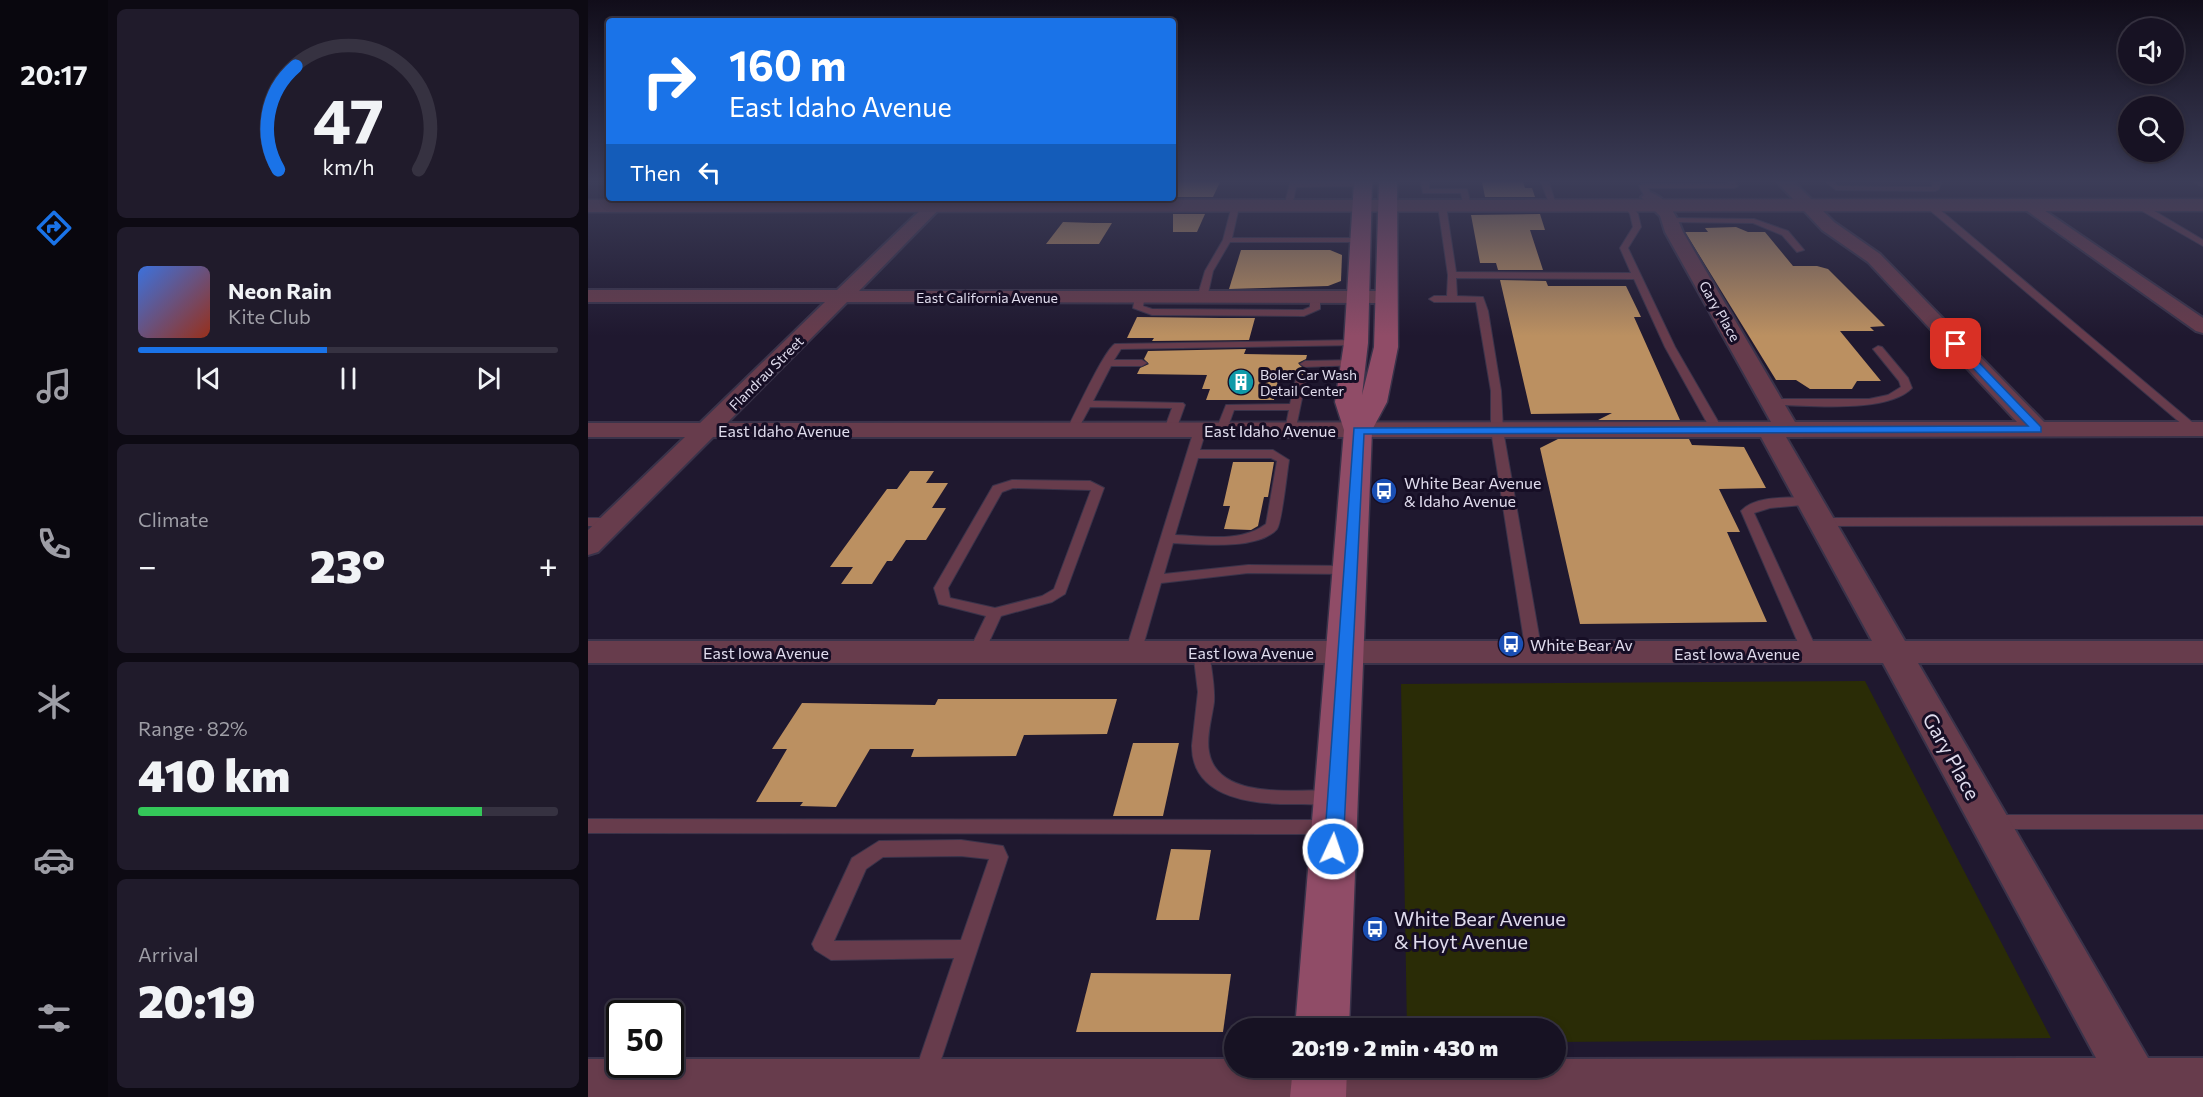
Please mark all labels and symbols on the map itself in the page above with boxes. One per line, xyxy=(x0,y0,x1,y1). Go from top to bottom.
street label: Gary Place xyxy=(1696,278,1744,344)
street label: East California Avenue xyxy=(916,289,1058,306)
pin xyxy=(1930,318,1981,369)
street label: Flandrau Street xyxy=(725,332,807,414)
place label: Boler Car Wash Detail Center xyxy=(1260,366,1357,399)
building icon: Boler Car Wash Detail Center xyxy=(1226,367,1256,397)
street label: East Idaho Avenue xyxy=(718,421,850,440)
street label: East Idaho Avenue xyxy=(1204,421,1336,440)
place label: White Bear Avenue & Idaho Avenue xyxy=(1404,473,1541,510)
bus stop icon: White Bear Avenue & Idaho Avenue xyxy=(1369,476,1399,506)
bus stop icon: White Bear Av xyxy=(1496,629,1526,659)
place label: White Bear Av xyxy=(1530,635,1633,654)
street label: East Iowa Avenue xyxy=(703,643,829,662)
street label: East Iowa Avenue xyxy=(1188,643,1314,662)
street label: East Iowa Avenue xyxy=(1674,644,1800,663)
street label: Gary Place xyxy=(1918,708,1986,804)
position arrow xyxy=(1301,817,1365,881)
place label: White Bear Avenue & Hoyt Avenue xyxy=(1394,906,1566,953)
bus stop icon: White Bear Avenue & Hoyt Avenue xyxy=(1360,914,1390,944)
speed limit sign: 50 xyxy=(606,1000,684,1078)

